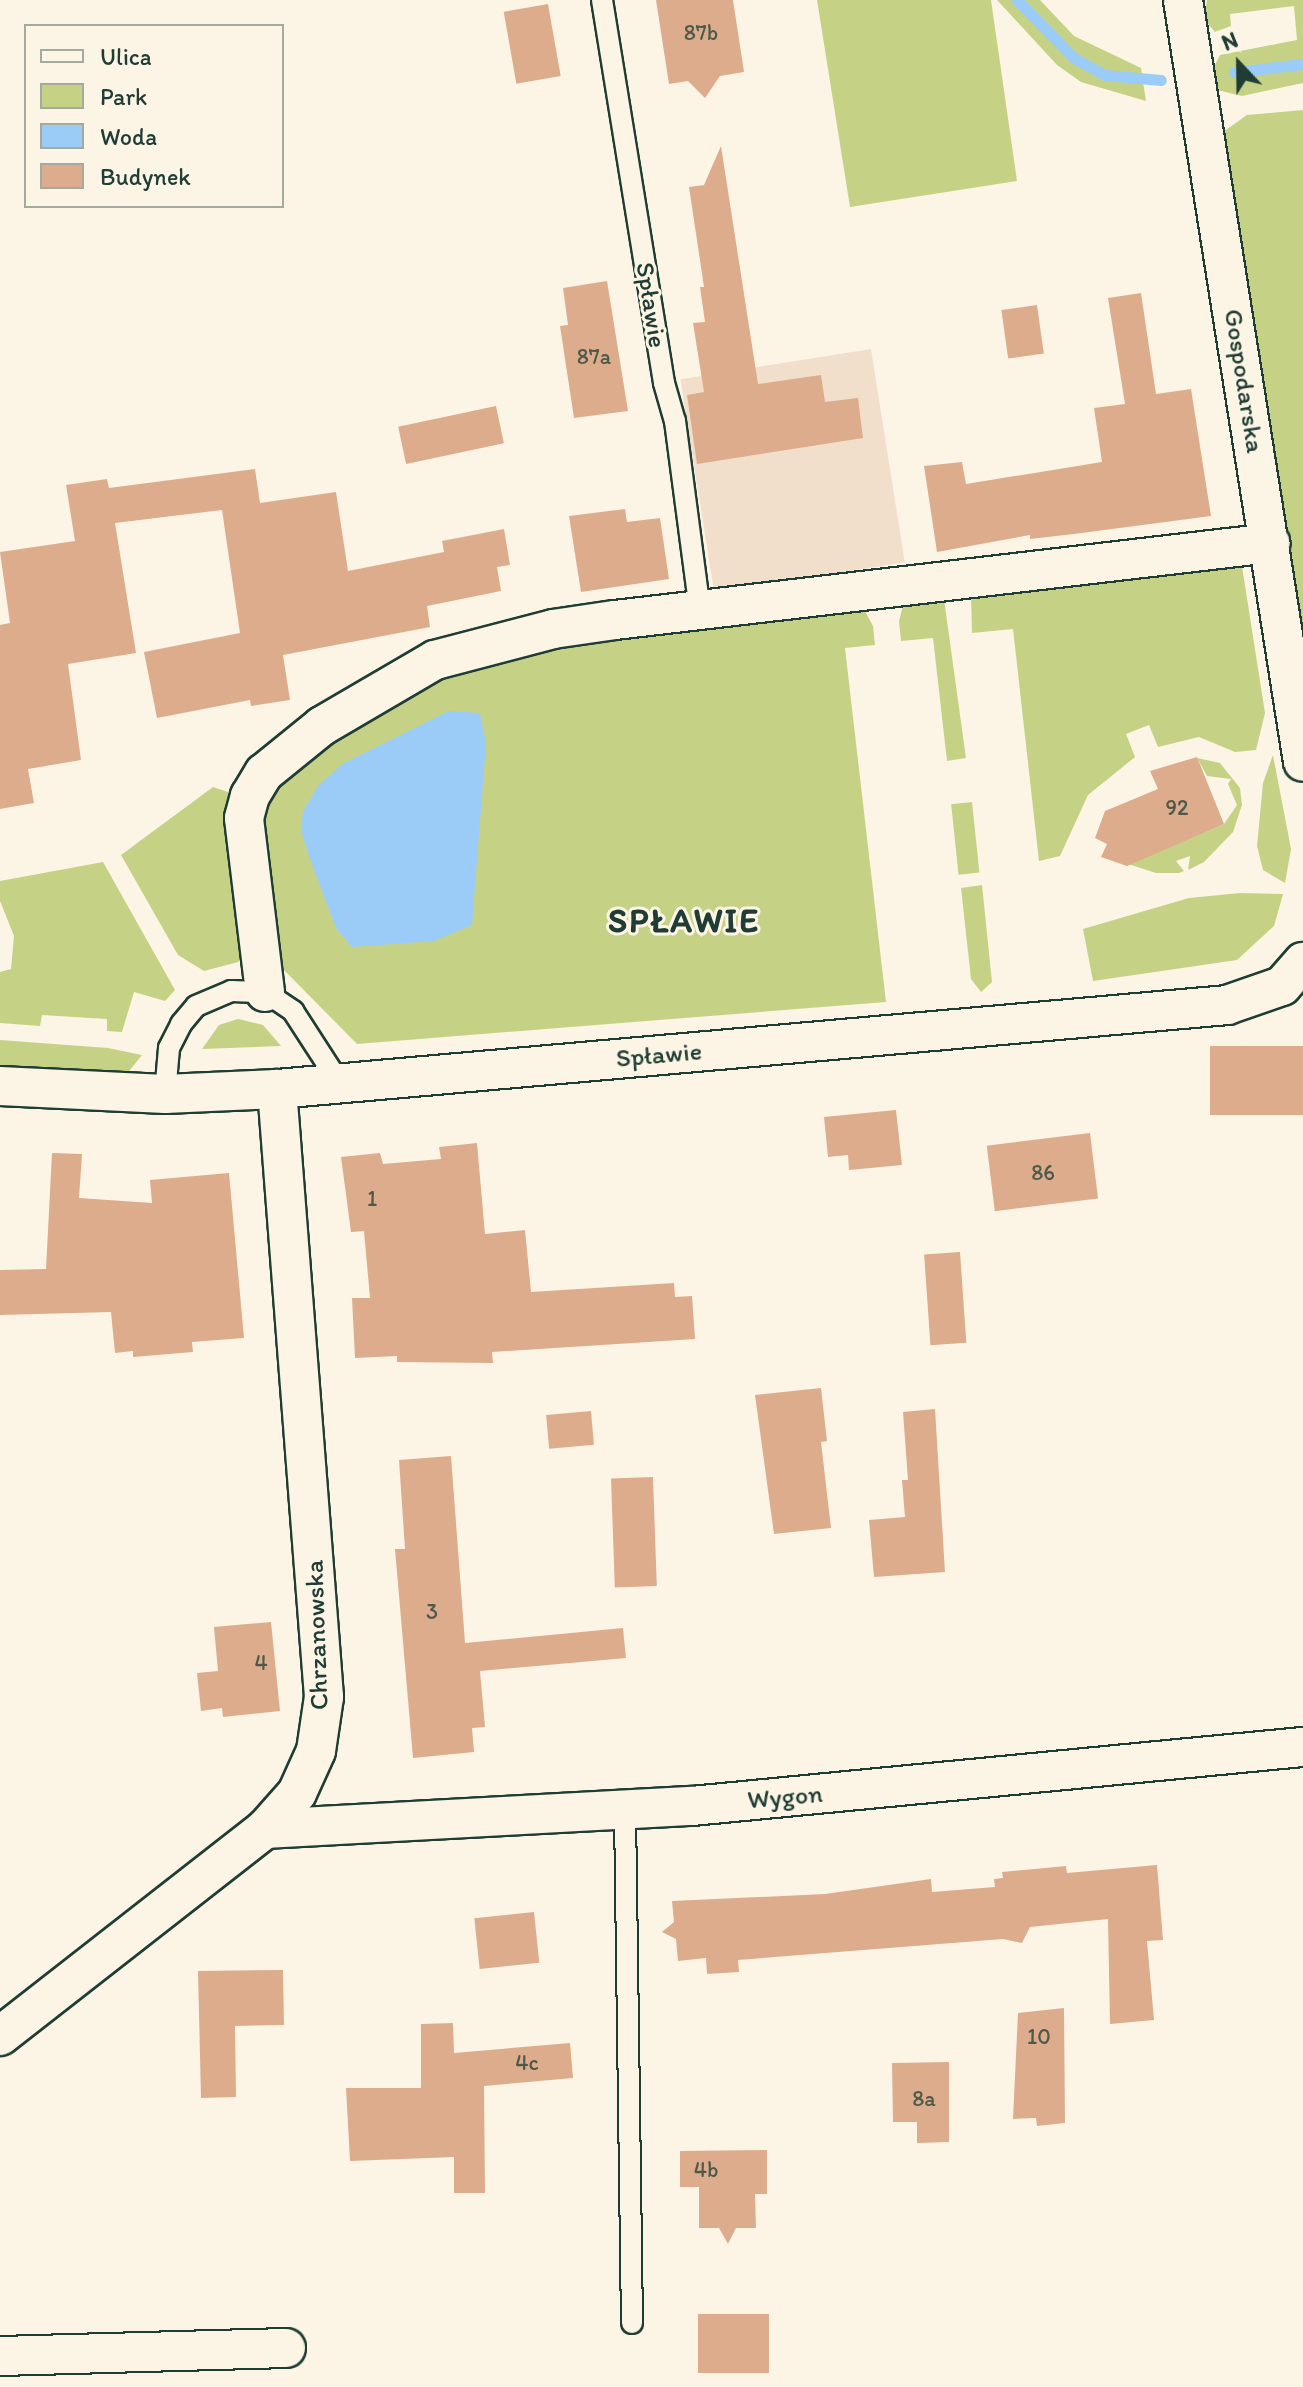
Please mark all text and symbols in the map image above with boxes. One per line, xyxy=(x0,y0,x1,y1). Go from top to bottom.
house number: 87b xyxy=(684,20,718,46)
legend xyxy=(24,24,284,208)
north arrow xyxy=(1199,24,1279,104)
text: N xyxy=(1218,26,1242,57)
text: Ulica xyxy=(100,42,152,71)
text: Park xyxy=(100,82,147,111)
text: Woda xyxy=(100,122,157,151)
text: Budynek xyxy=(100,162,191,191)
street label: Spławie xyxy=(629,260,673,350)
street label: Gospodarska xyxy=(1217,307,1271,455)
house number: 87a xyxy=(577,344,611,370)
house number: 92 xyxy=(1165,795,1189,821)
district label: SPŁAWIE xyxy=(610,901,758,941)
street label: Spławie xyxy=(615,1036,703,1074)
house number: 86 xyxy=(1031,1160,1055,1186)
house number: 1 xyxy=(367,1186,377,1212)
street label: Chrzanowska xyxy=(299,1559,335,1711)
house number: 3 xyxy=(426,1599,438,1625)
house number: 4 xyxy=(254,1650,268,1676)
street label: Wygon xyxy=(746,1778,824,1816)
house number: 10 xyxy=(1027,2024,1051,2050)
house number: 4c xyxy=(515,2050,539,2076)
house number: 8a xyxy=(912,2086,936,2112)
house number: 4b xyxy=(694,2157,718,2183)

